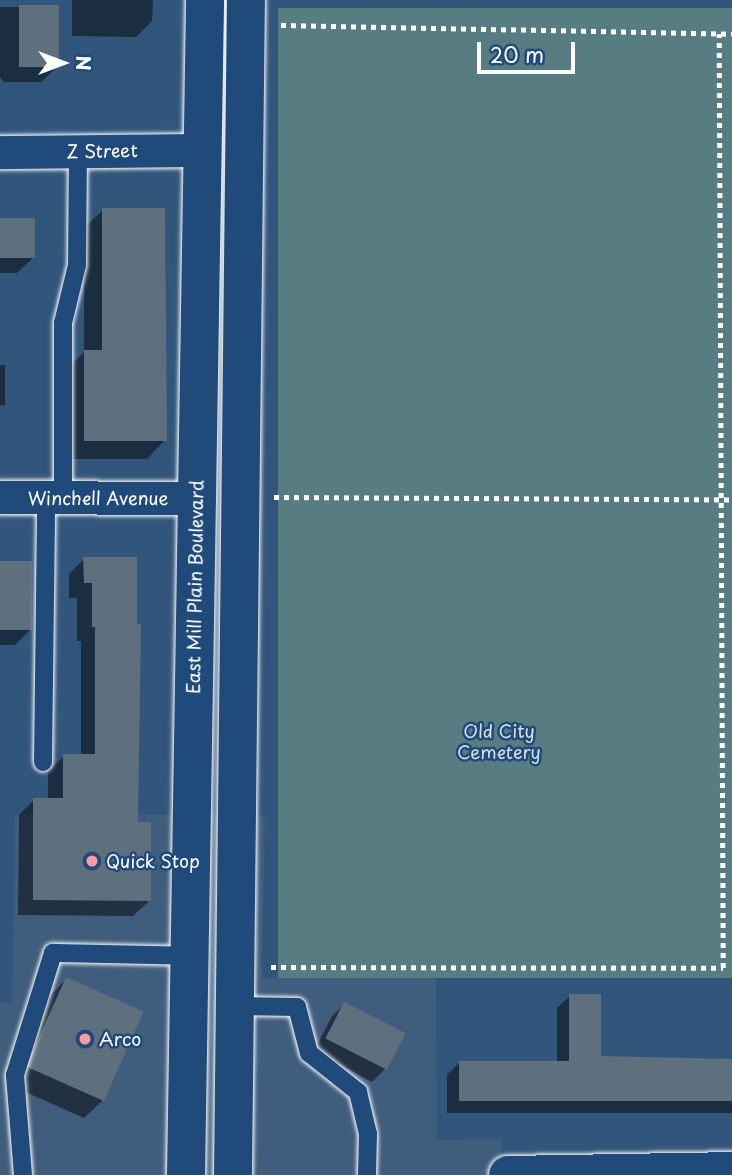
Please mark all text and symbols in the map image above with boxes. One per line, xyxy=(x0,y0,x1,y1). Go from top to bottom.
north arrow xyxy=(28,28,98,98)
scale bar xyxy=(480,28,578,72)
text: 20 m xyxy=(490,38,544,70)
text: N xyxy=(70,55,98,71)
street label: Z Street xyxy=(66,140,138,162)
street label: East Mill Plain Boulevard xyxy=(182,479,208,695)
street label: Winchell Avenue xyxy=(27,487,169,509)
park label: Old City Cemetery xyxy=(457,721,541,764)
place label: Quick Stop xyxy=(106,850,200,872)
marker: Quick Stop xyxy=(84,853,100,869)
place label: Arco xyxy=(99,1028,141,1050)
marker: Arco xyxy=(77,1031,93,1047)

